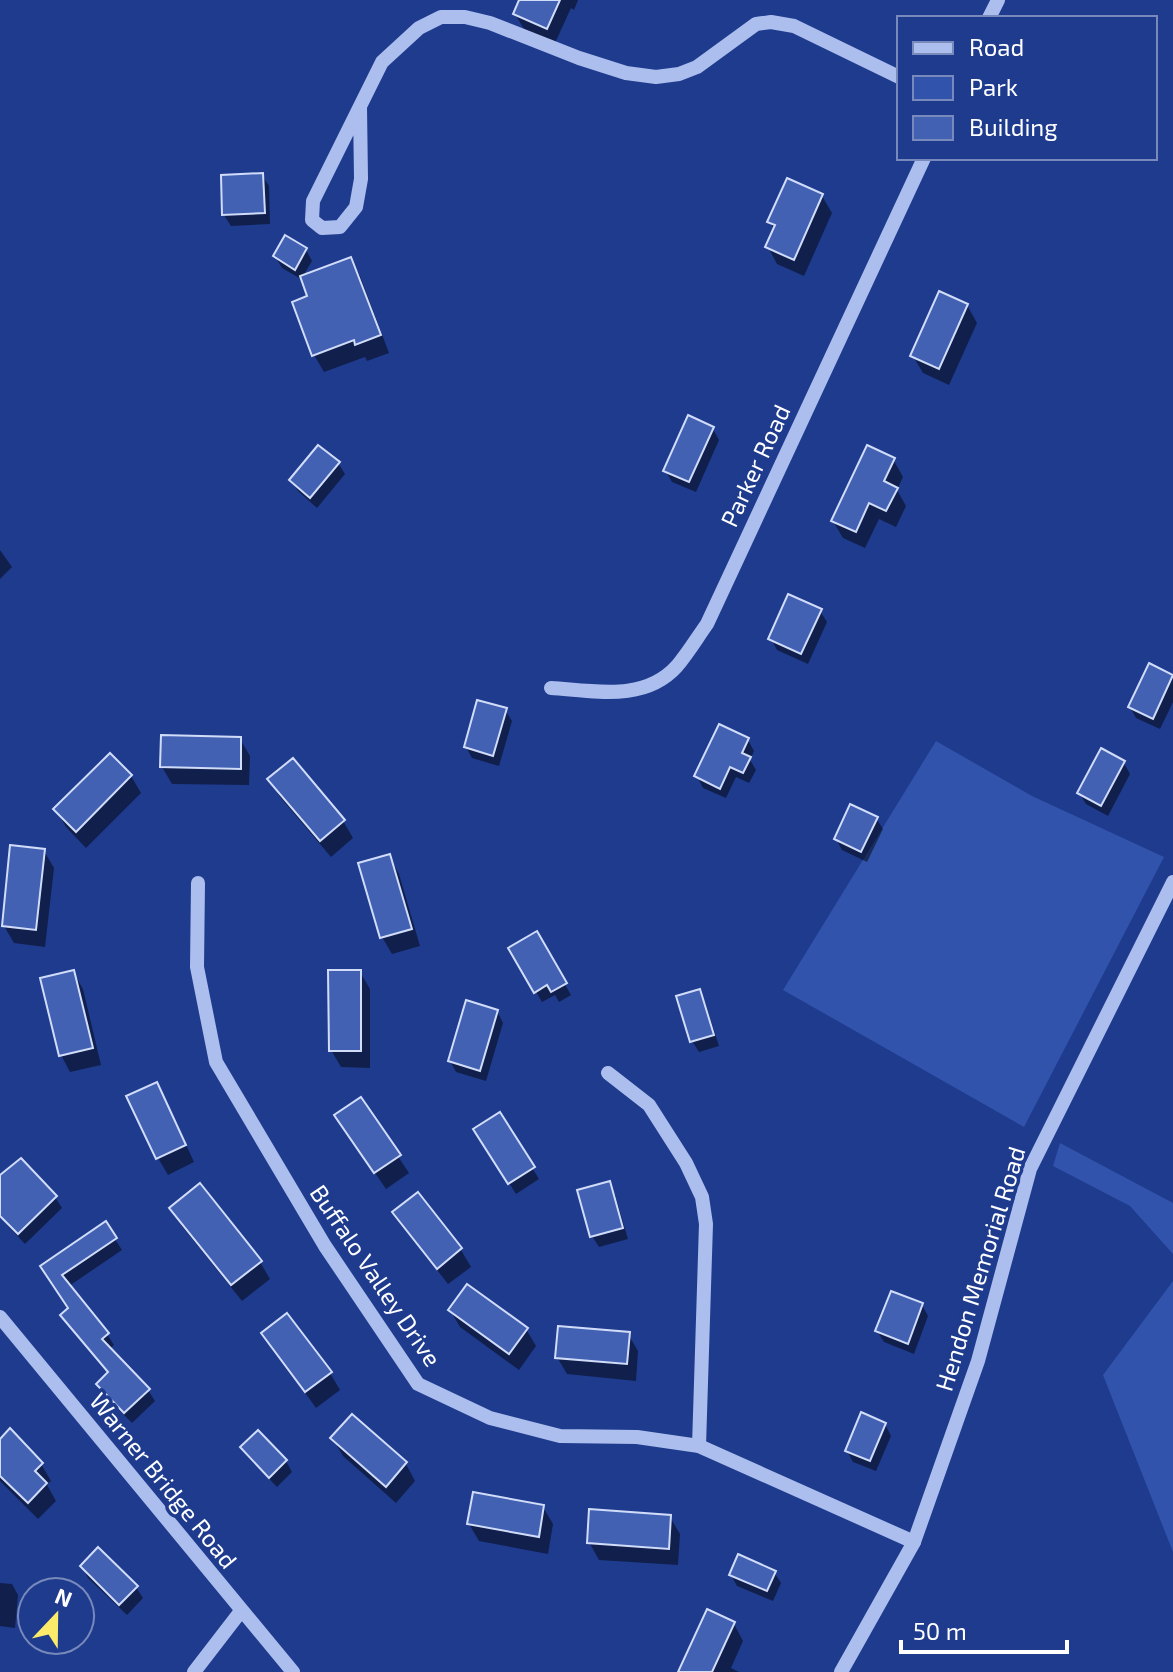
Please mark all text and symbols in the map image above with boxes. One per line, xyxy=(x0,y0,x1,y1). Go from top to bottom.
legend xyxy=(897,16,1157,160)
text: Road xyxy=(969,32,1024,61)
text: Park xyxy=(969,72,1018,101)
text: Building xyxy=(969,112,1058,141)
street label: Parker Road xyxy=(714,400,796,531)
street label: Hendon Memorial Road xyxy=(929,1143,1031,1394)
street label: Buffalo Valley Drive xyxy=(305,1179,448,1372)
street label: Warner Bridge Road xyxy=(84,1386,244,1574)
north arrow xyxy=(16,1576,96,1656)
text: N xyxy=(52,1581,76,1612)
scale bar xyxy=(901,1604,1067,1654)
text: 50 m xyxy=(913,1616,967,1645)

